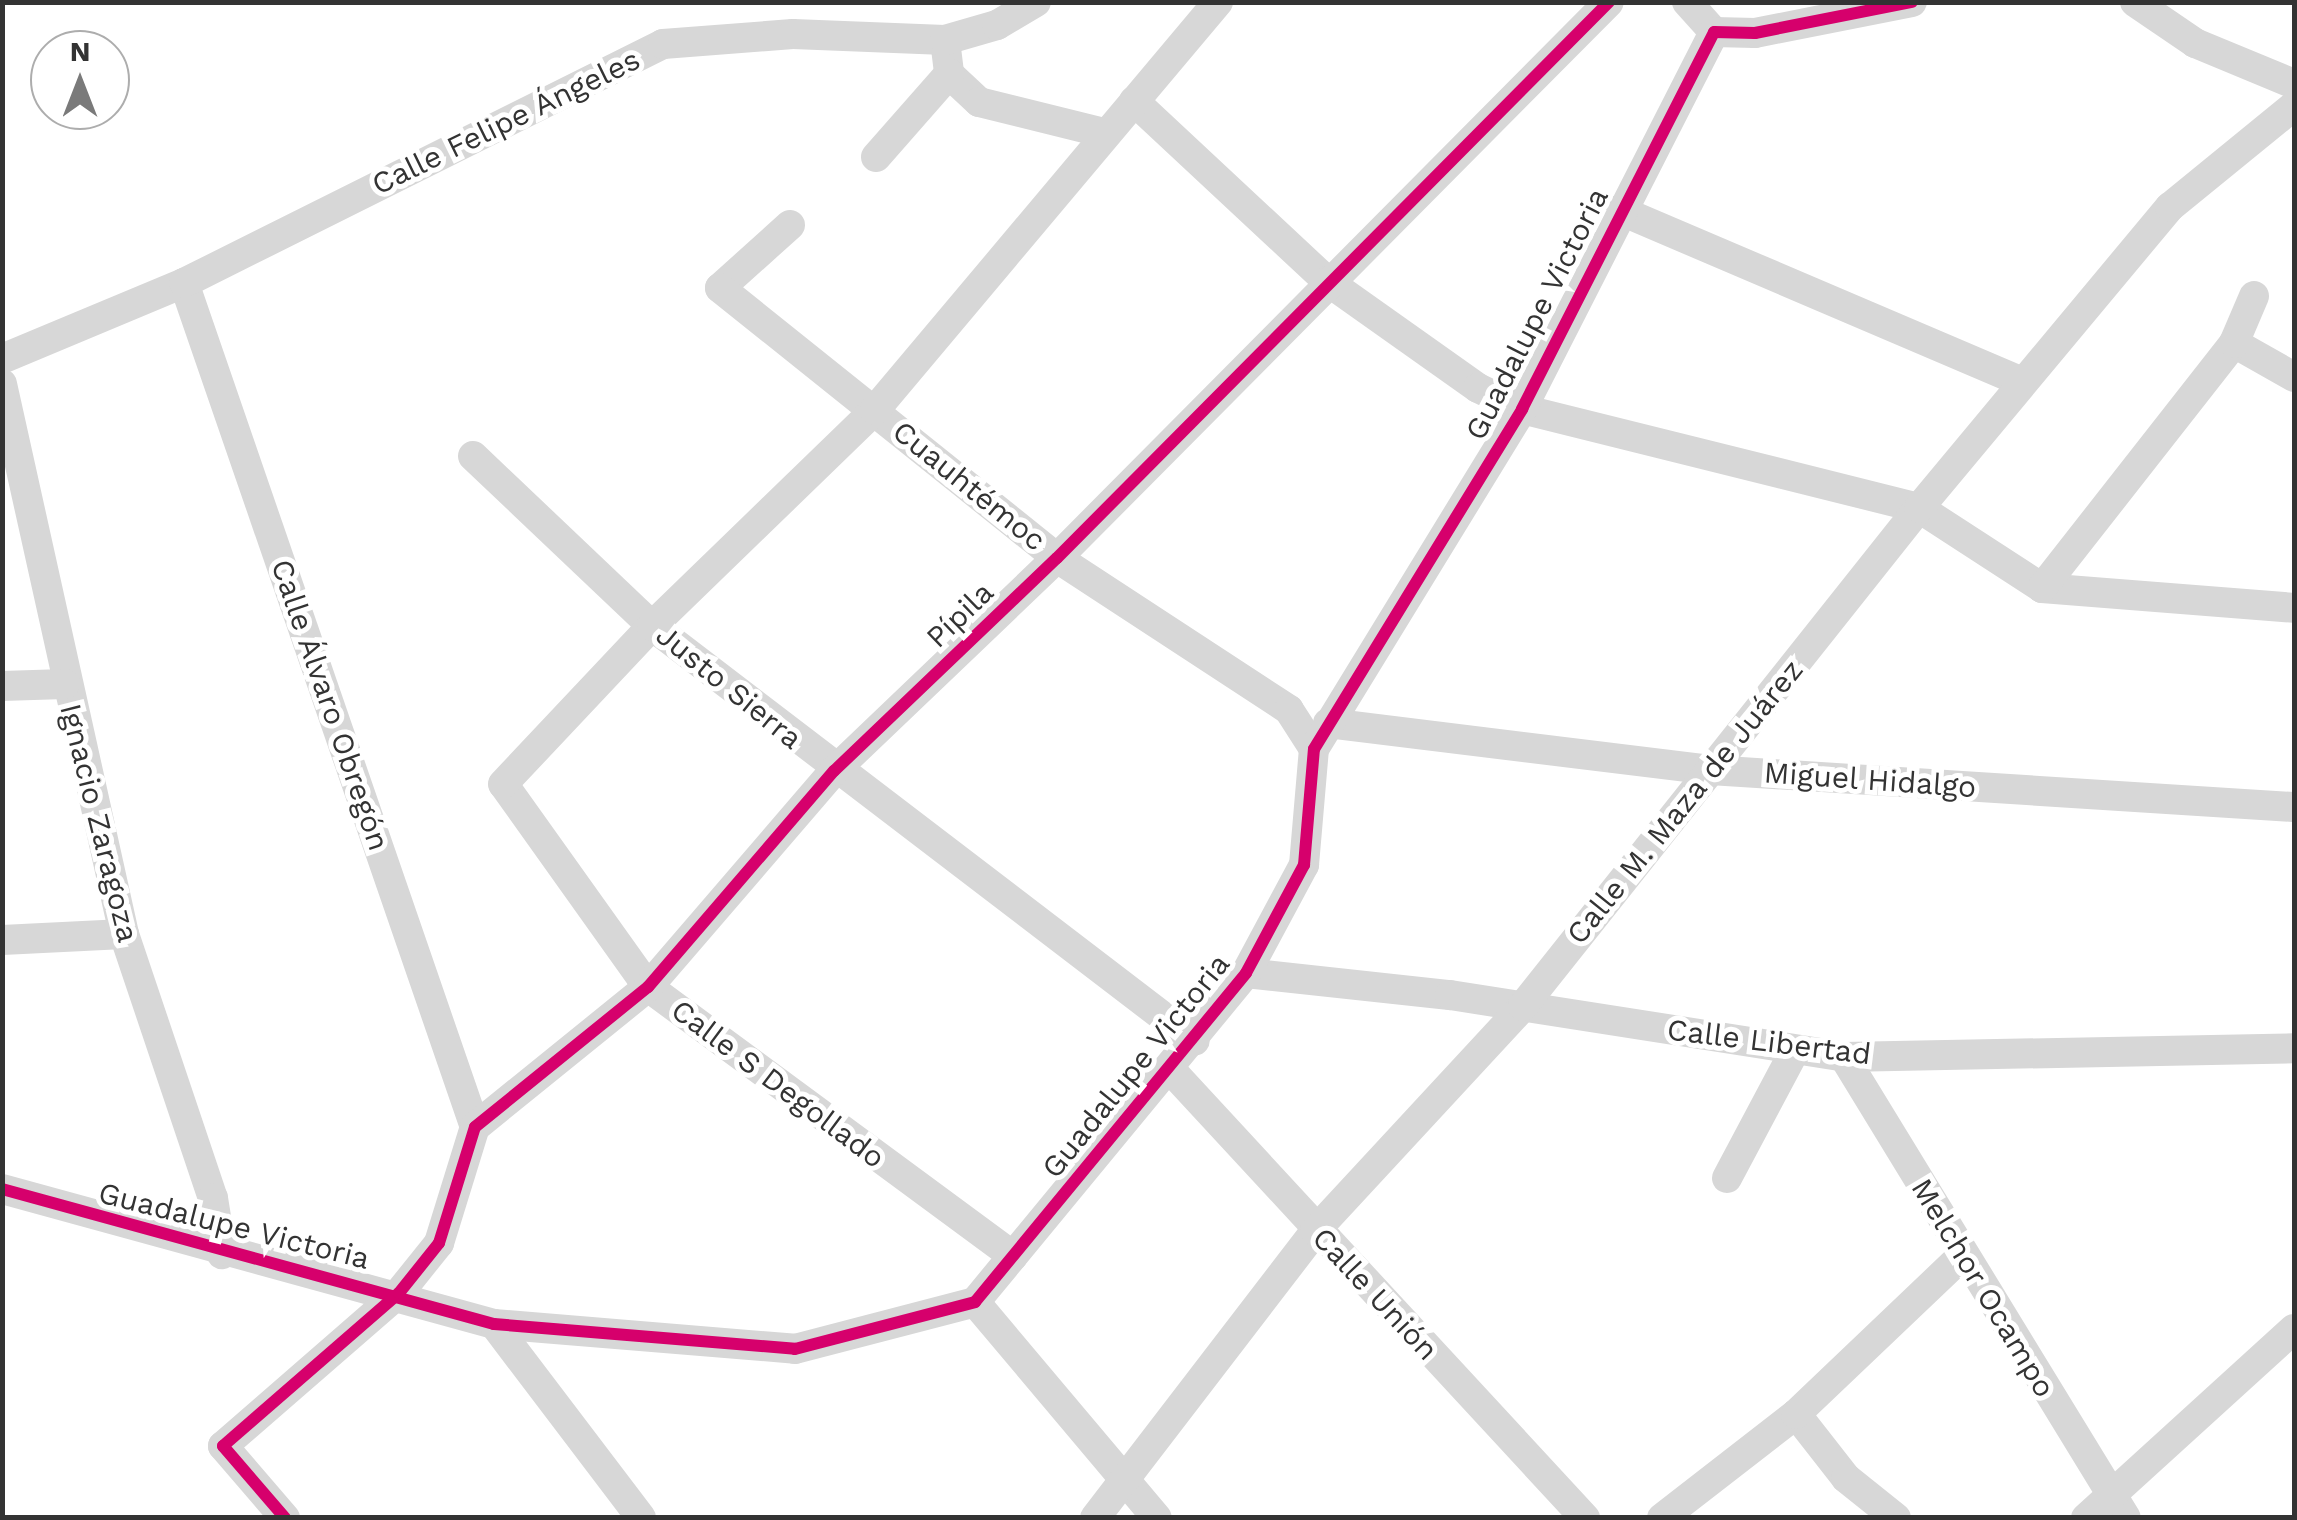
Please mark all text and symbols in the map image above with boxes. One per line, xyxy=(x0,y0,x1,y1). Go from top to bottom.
north arrow xyxy=(30,30,130,130)
text: N xyxy=(70,35,90,68)
street label: Calle Felipe Ángeles xyxy=(366,41,646,203)
street label: Guadalupe Victoria xyxy=(1458,182,1616,446)
street label: Cuauhtémoc xyxy=(885,413,1053,559)
street label: Calle Álvaro Obregón xyxy=(263,554,397,856)
street label: Pípila xyxy=(919,575,1001,655)
street label: Justo Sierra xyxy=(649,617,809,757)
street label: Calle M. Maza de Juárez xyxy=(1559,652,1811,952)
street label: Ignacio Zaragoza xyxy=(52,700,146,946)
street label: Miguel Hidalgo xyxy=(1762,755,1978,805)
street label: Guadalupe Victoria xyxy=(1034,946,1238,1186)
street label: Calle S Degollado xyxy=(664,992,892,1176)
street label: Calle Libertad xyxy=(1665,1012,1873,1072)
street label: Melchor Ocampo xyxy=(1903,1172,2063,1404)
street label: Guadalupe Victoria xyxy=(94,1175,374,1277)
street label: Calle Unión xyxy=(1305,1220,1445,1368)

